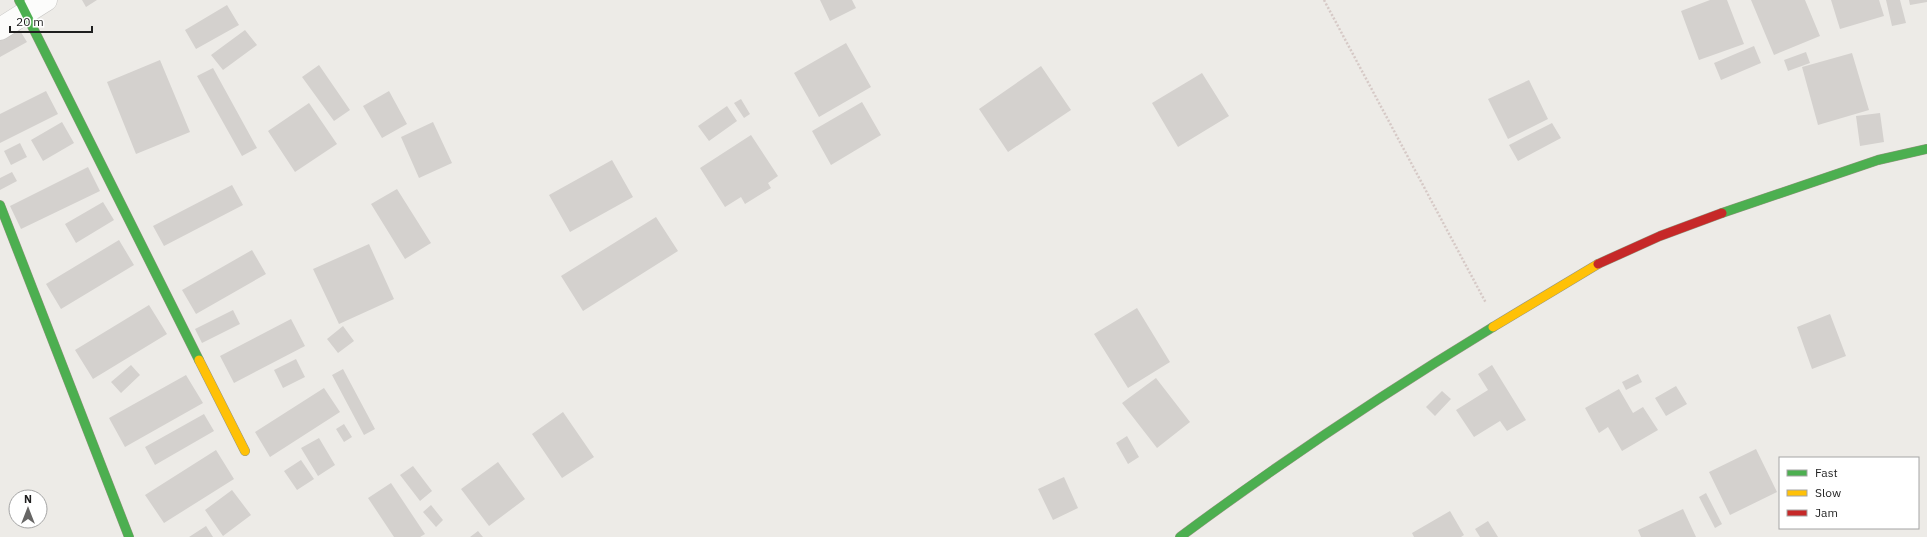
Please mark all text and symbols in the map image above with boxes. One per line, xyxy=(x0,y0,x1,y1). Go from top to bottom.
scale bar xyxy=(10,8,92,34)
text: 20 m xyxy=(16,14,44,29)
legend xyxy=(1779,457,1919,529)
text: Fast xyxy=(1815,465,1838,480)
text: Slow xyxy=(1815,485,1841,500)
north arrow xyxy=(8,489,48,529)
text: N xyxy=(24,492,32,506)
text: Jam xyxy=(1815,505,1838,520)

